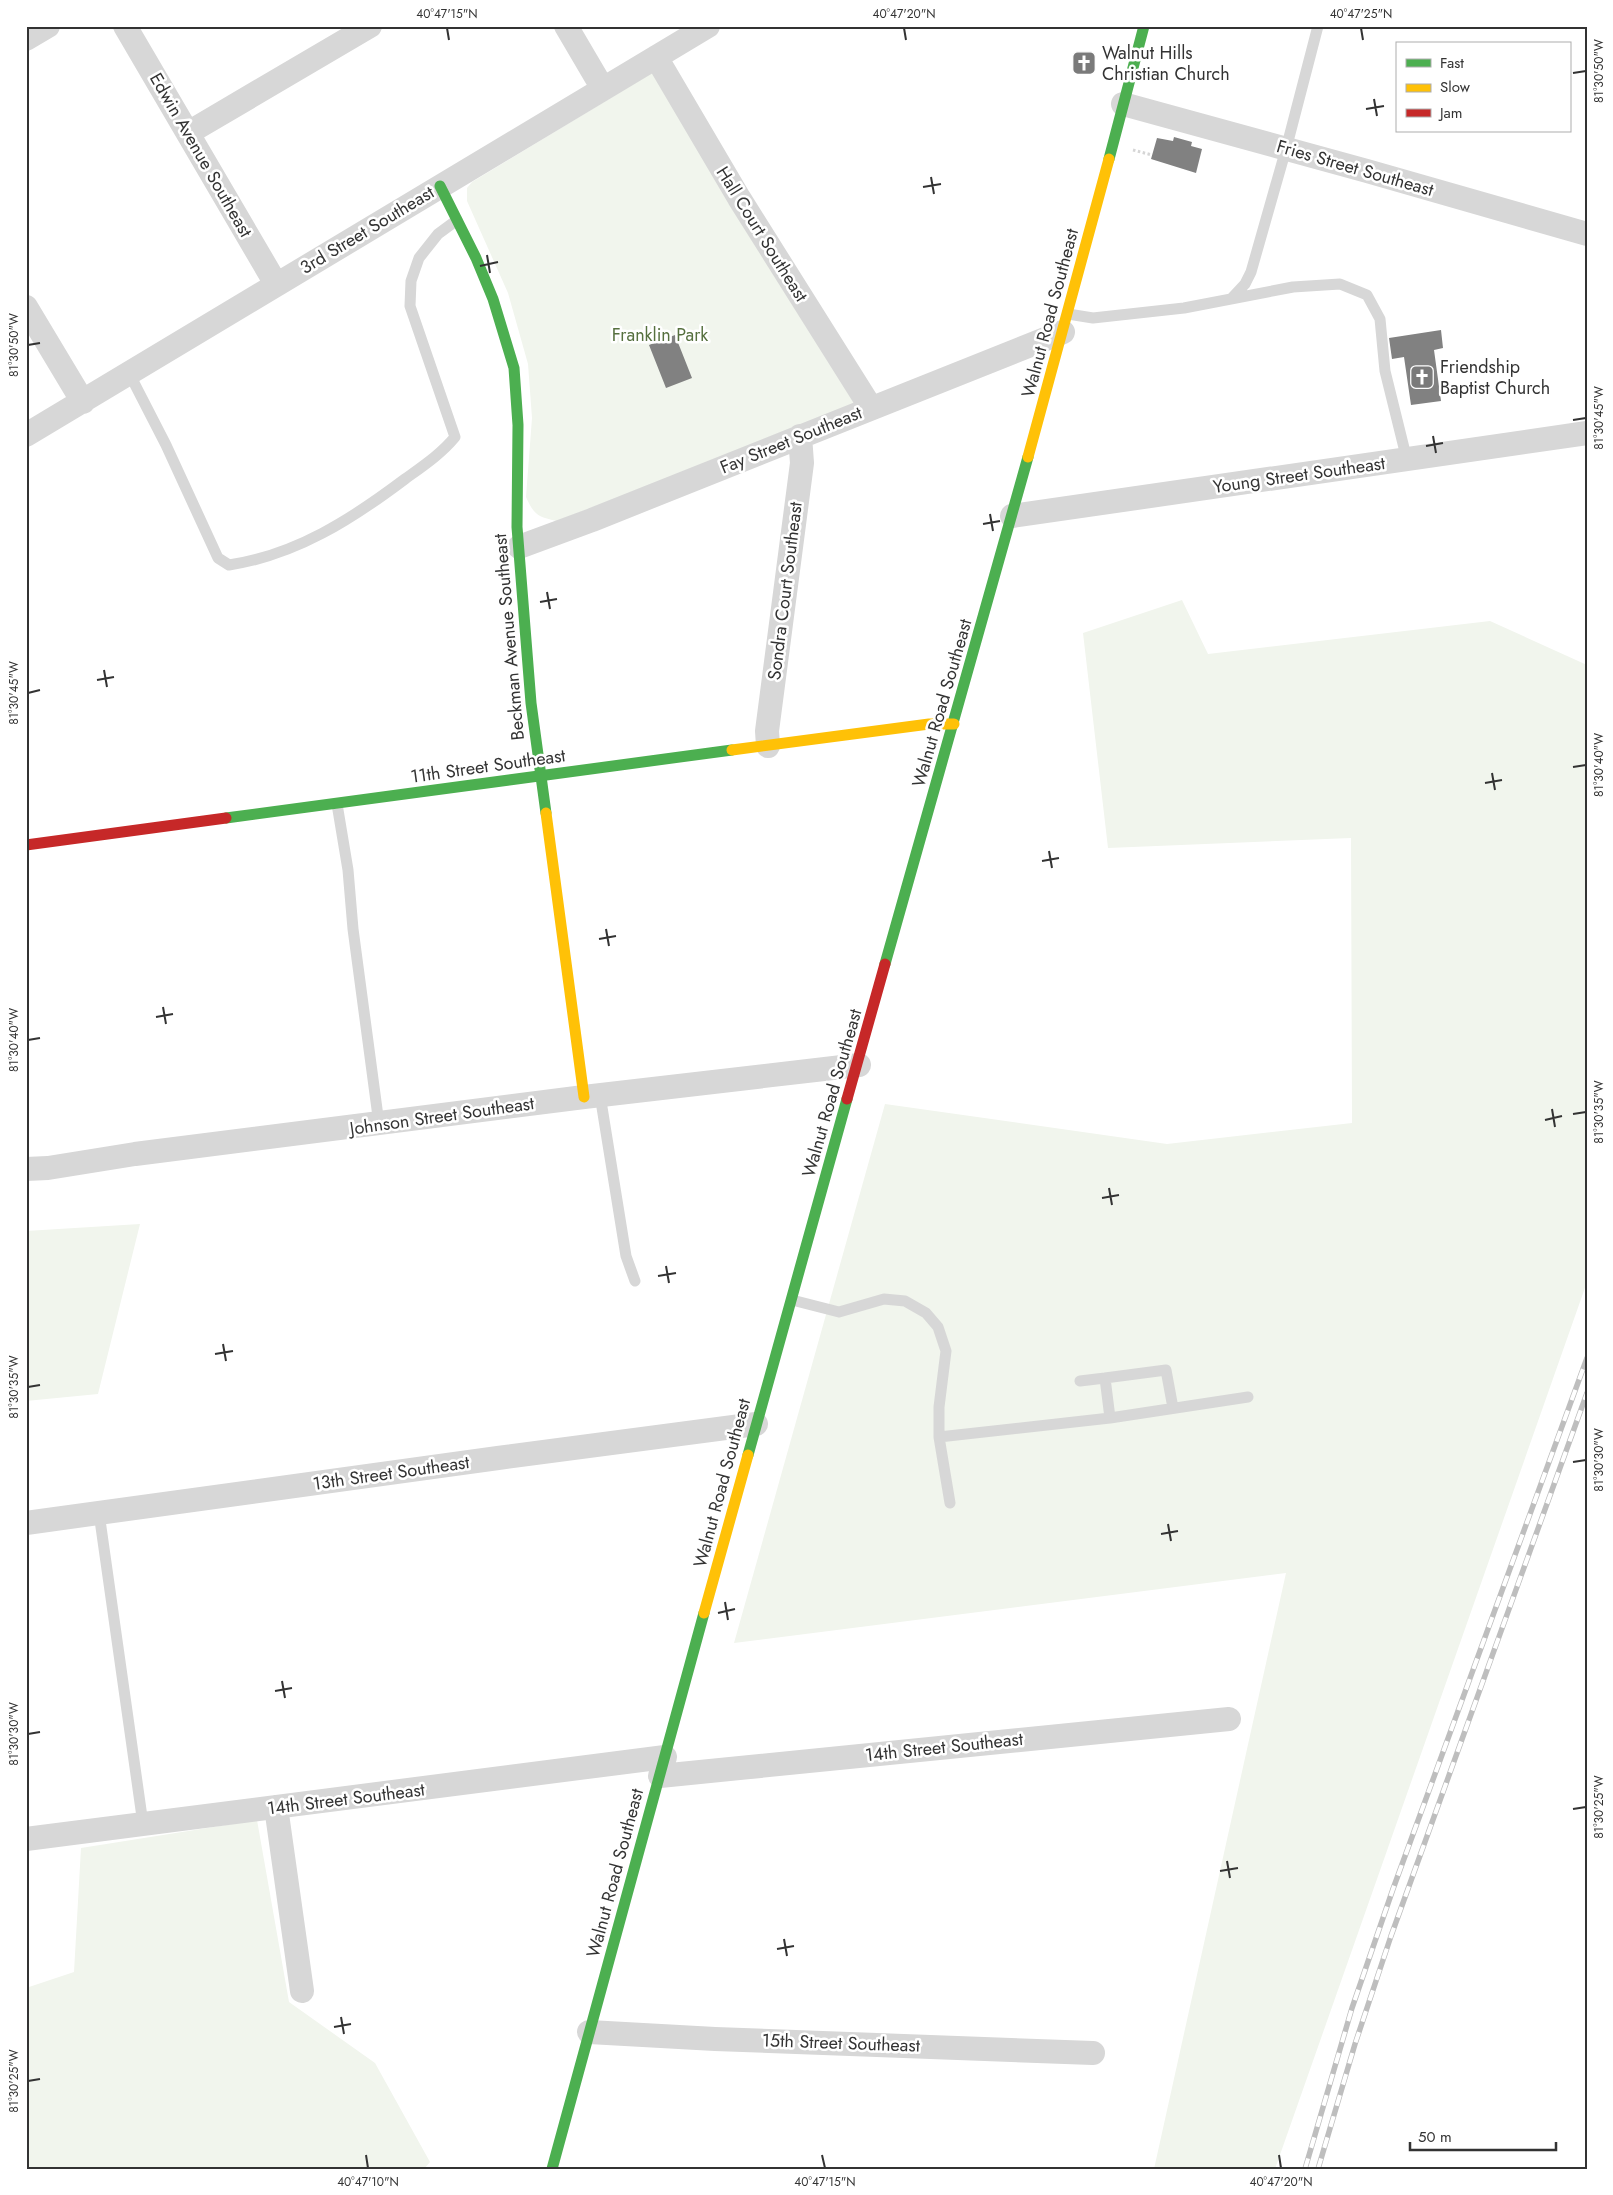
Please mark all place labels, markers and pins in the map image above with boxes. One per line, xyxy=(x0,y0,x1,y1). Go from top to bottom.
place label: Walnut Hills Christian Church xyxy=(1102,40,1230,87)
church icon: Walnut Hills Christian Church xyxy=(1071,50,1097,76)
place label: Friendship Baptist Church xyxy=(1440,354,1550,401)
church icon: Friendship Baptist Church xyxy=(1409,364,1435,390)

